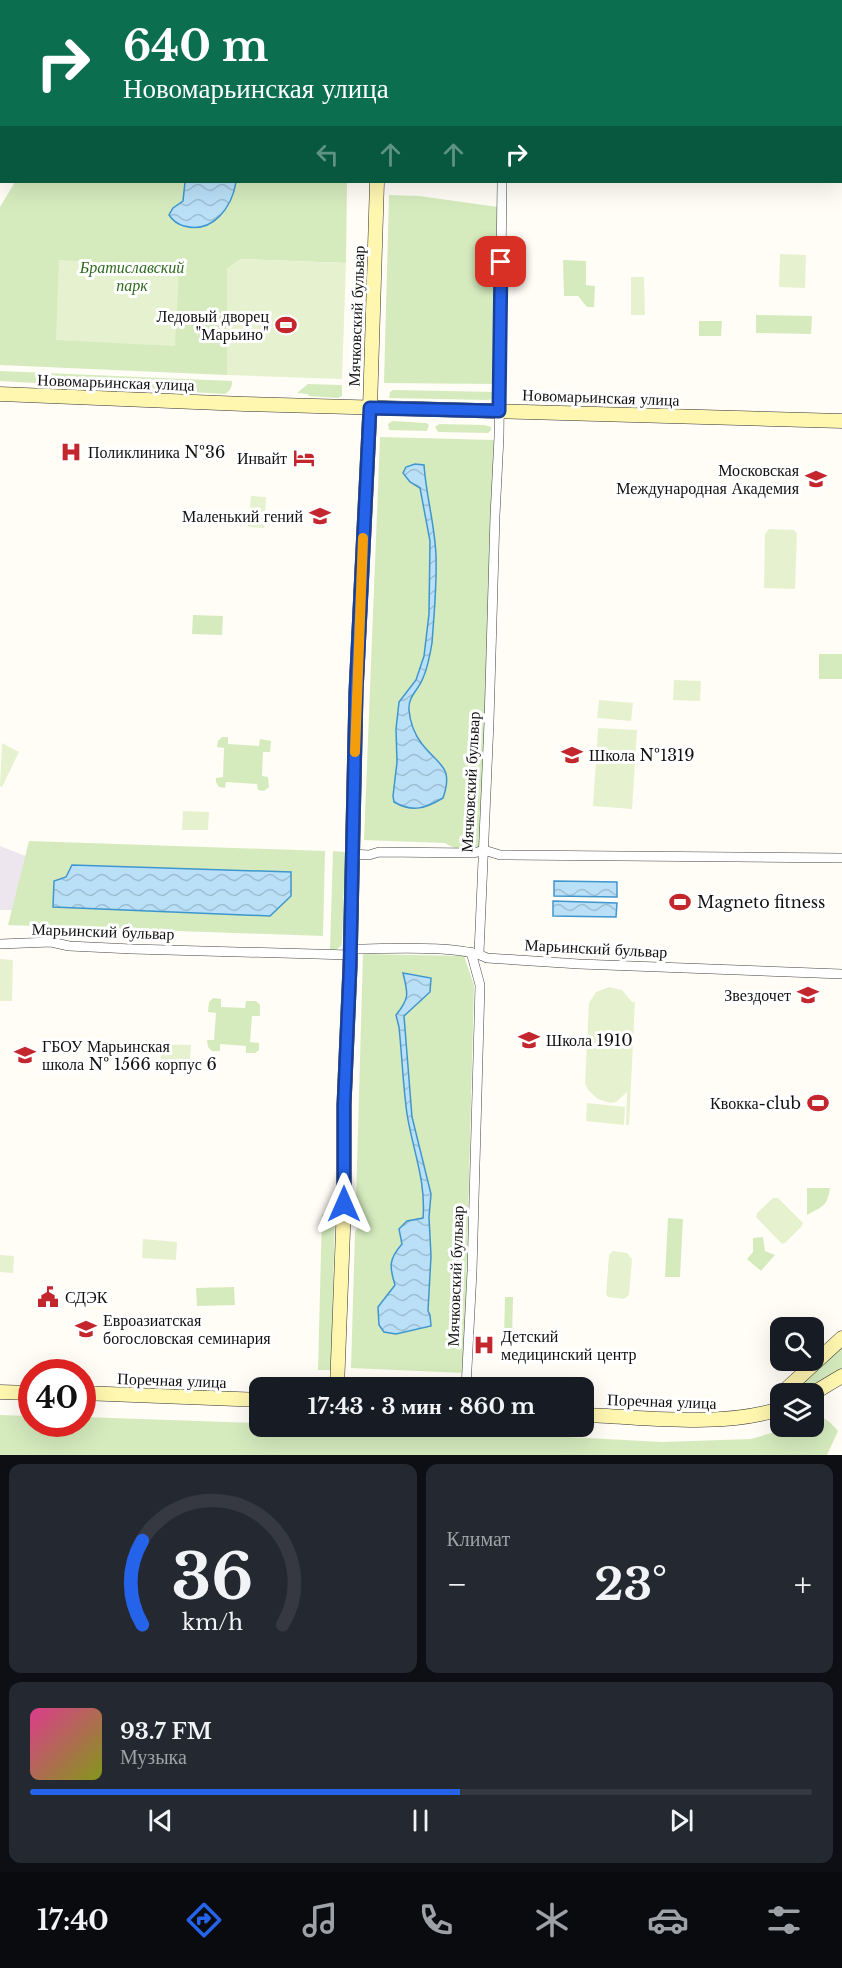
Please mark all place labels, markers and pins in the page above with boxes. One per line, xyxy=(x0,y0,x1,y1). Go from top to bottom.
pin xyxy=(475,236,526,287)
place label: Ледовый дворец "Марьино" xyxy=(157,306,269,344)
sports icon: Ледовый дворец "Марьино" xyxy=(274,313,298,337)
hospital icon: Поликлиника №36 xyxy=(59,440,83,464)
place label: Поликлиника №36 xyxy=(88,442,225,462)
hotel icon: Инвайт xyxy=(292,446,316,470)
place label: Инвайт xyxy=(237,448,287,468)
place label: Московская Международная Академия xyxy=(616,460,800,498)
school or university icon: Московская Международная Академия xyxy=(804,467,828,491)
school or university icon: Маленький гений xyxy=(308,504,332,528)
place label: Маленький гений xyxy=(182,506,303,526)
school or university icon: Школа №1319 xyxy=(560,743,584,767)
place label: Школа №1319 xyxy=(589,745,695,765)
sports icon: Magneto fitness xyxy=(668,890,692,914)
place label: Magneto fitness xyxy=(697,892,825,912)
school or university icon: Звездочет xyxy=(796,983,820,1007)
place label: Звездочет xyxy=(724,985,791,1005)
school or university icon: Школа 1910 xyxy=(517,1028,541,1052)
place label: Школа 1910 xyxy=(546,1030,633,1050)
place label: ГБОУ Марьинская школа № 1566 корпус 6 xyxy=(42,1036,217,1074)
school or university icon: ГБОУ Марьинская школа № 1566 корпус 6 xyxy=(13,1043,37,1067)
sports icon: Квокка-club xyxy=(806,1091,830,1115)
place label: Квокка-club xyxy=(710,1093,801,1113)
public building icon: СДЭК xyxy=(36,1285,60,1309)
place label: СДЭК xyxy=(65,1287,108,1307)
place label: Евроазиатская богословская семинария xyxy=(103,1310,271,1348)
school or university icon: Евроазиатская богословская семинария xyxy=(74,1317,98,1341)
place label: Детский медицинский центр xyxy=(501,1326,636,1364)
hospital icon: Детский медицинский центр xyxy=(472,1333,496,1357)

